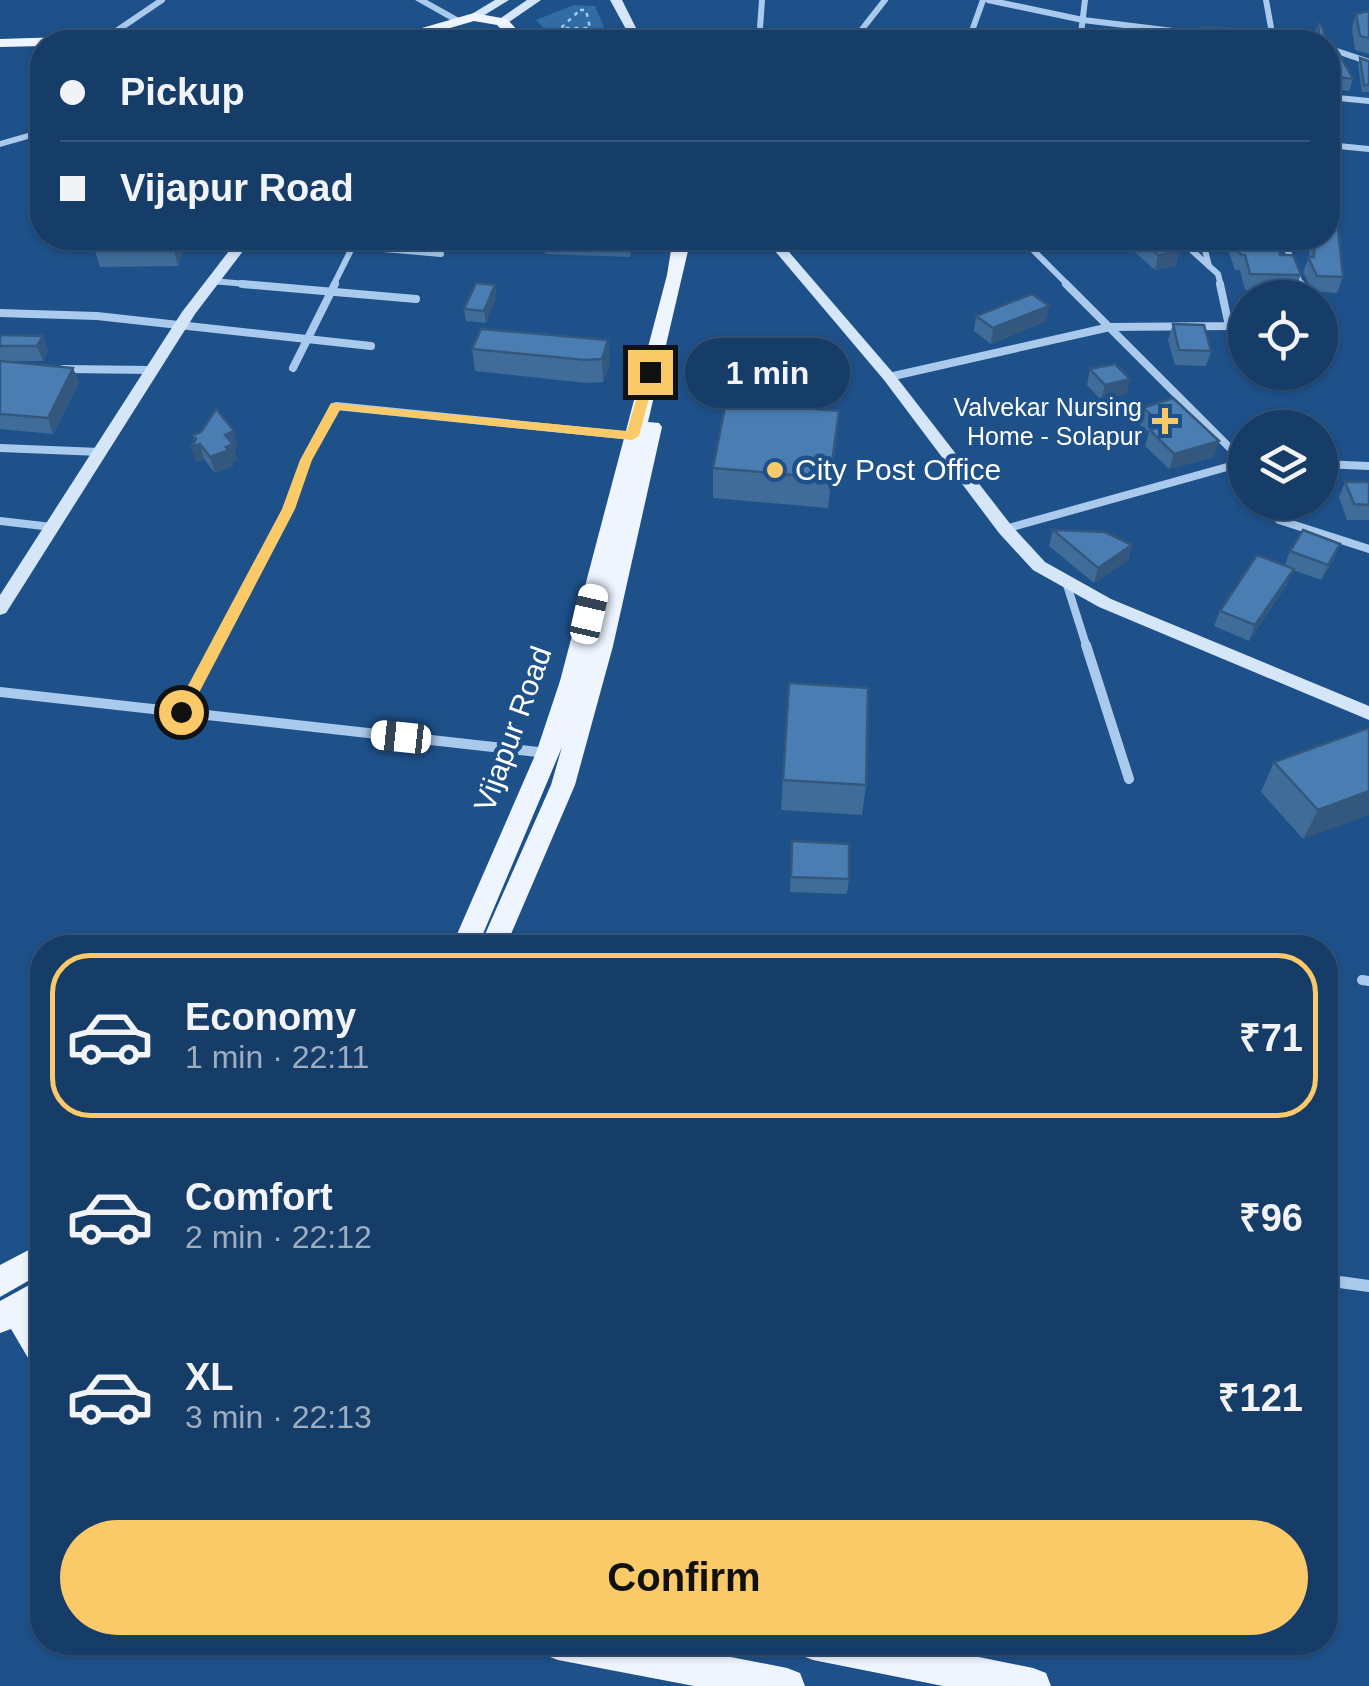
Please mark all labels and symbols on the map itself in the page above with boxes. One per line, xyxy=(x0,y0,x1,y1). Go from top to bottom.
callout: 1 min xyxy=(685,337,850,407)
route end xyxy=(628,350,673,395)
place label: Valvekar Nursing Home - Solapur xyxy=(953,393,1142,450)
marker: Valvekar Nursing Home - Solapur xyxy=(1152,408,1178,434)
place label: City Post Office xyxy=(795,453,1001,486)
marker: City Post Office xyxy=(764,459,786,481)
car xyxy=(568,581,610,647)
street label: Vijapur Road xyxy=(467,642,558,816)
route start xyxy=(159,690,204,735)
car xyxy=(370,719,432,755)

